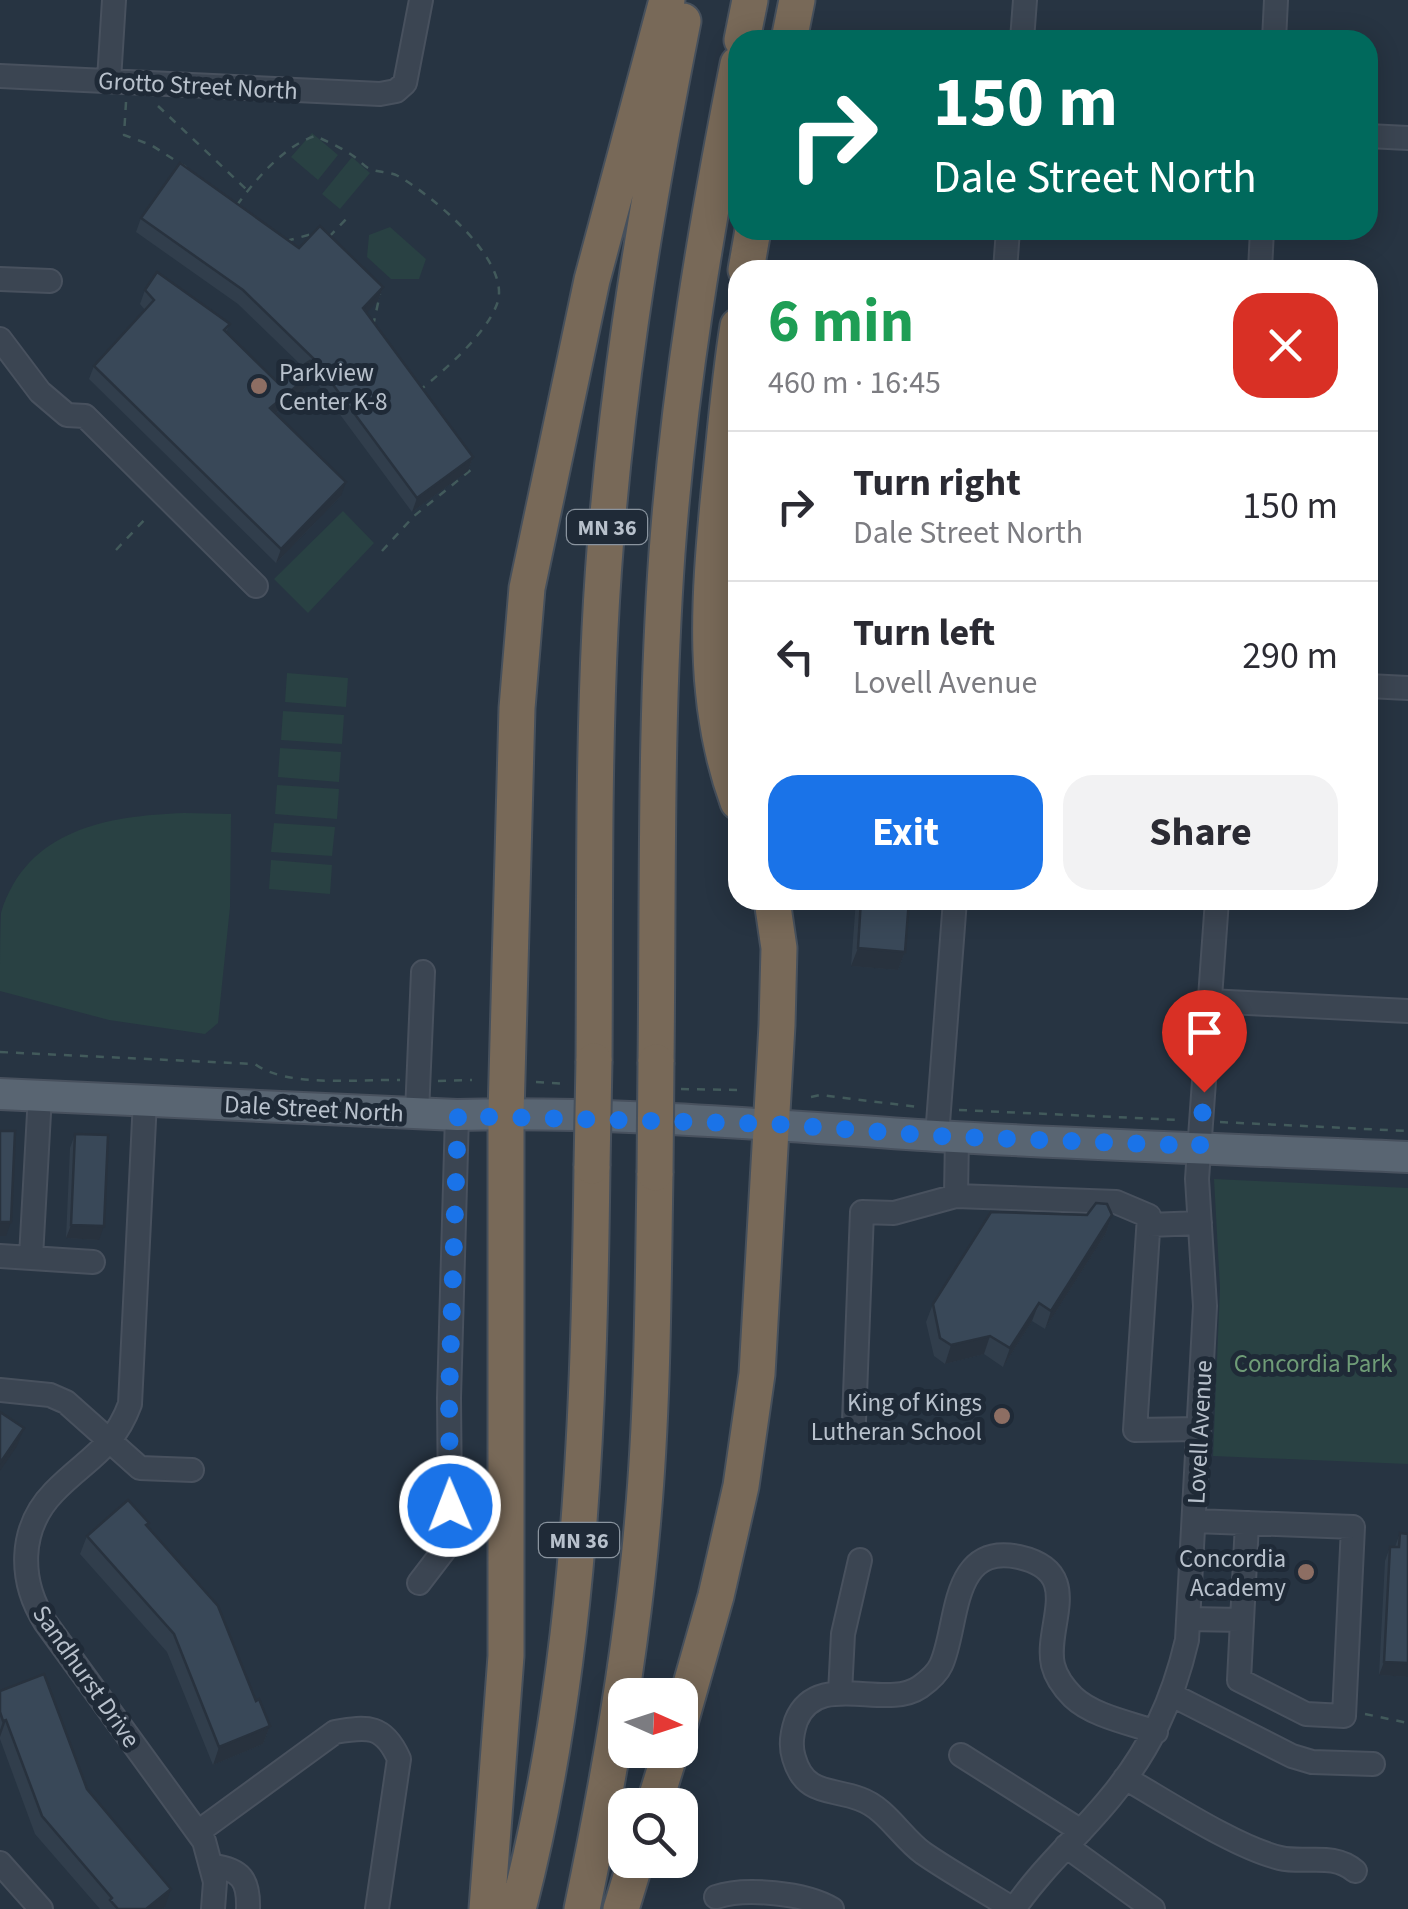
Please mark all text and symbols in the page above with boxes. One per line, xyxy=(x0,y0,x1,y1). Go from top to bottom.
text: 150 m xyxy=(933,53,1118,153)
street label: Grotto Street North xyxy=(97,63,299,109)
icon: right xyxy=(768,70,898,200)
text: Dale Street North xyxy=(933,146,1257,210)
text: 6 min xyxy=(768,280,914,365)
button: close xyxy=(1233,293,1338,398)
place label: Parkview Center K-8 xyxy=(279,355,387,420)
text: 460 m · 16:45 xyxy=(768,360,941,406)
marker: Parkview Center K-8 xyxy=(248,375,270,397)
text: Turn right xyxy=(853,456,1021,510)
icon: right xyxy=(768,479,823,534)
text: 150 m xyxy=(1242,479,1338,533)
road number: MN 36 xyxy=(567,510,647,544)
text: Dale Street North xyxy=(853,510,1083,556)
text: Turn left xyxy=(853,606,995,660)
icon: left xyxy=(768,629,823,684)
text: 290 m xyxy=(1242,629,1338,683)
text: Lovell Avenue xyxy=(853,660,1037,706)
button: Exit xyxy=(768,775,1043,890)
button: Share xyxy=(1063,775,1338,890)
pin xyxy=(1162,990,1247,1093)
icon: arrive xyxy=(1177,1005,1232,1060)
street label: Dale Street North xyxy=(223,1086,405,1132)
park label: Concordia Park xyxy=(1234,1346,1393,1382)
street label: Lovell Avenue xyxy=(1178,1359,1222,1505)
place label: King of Kings Lutheran School xyxy=(811,1385,982,1450)
marker: King of Kings Lutheran School xyxy=(991,1405,1013,1427)
position arrow xyxy=(398,1454,502,1558)
road number: MN 36 xyxy=(539,1523,619,1557)
place label: Concordia Academy xyxy=(1179,1541,1286,1606)
marker: Concordia Academy xyxy=(1295,1561,1317,1583)
street label: Sandhurst Drive xyxy=(24,1598,149,1755)
north arrow xyxy=(608,1678,698,1768)
map controls xyxy=(608,1678,698,1878)
button: search xyxy=(608,1788,698,1878)

